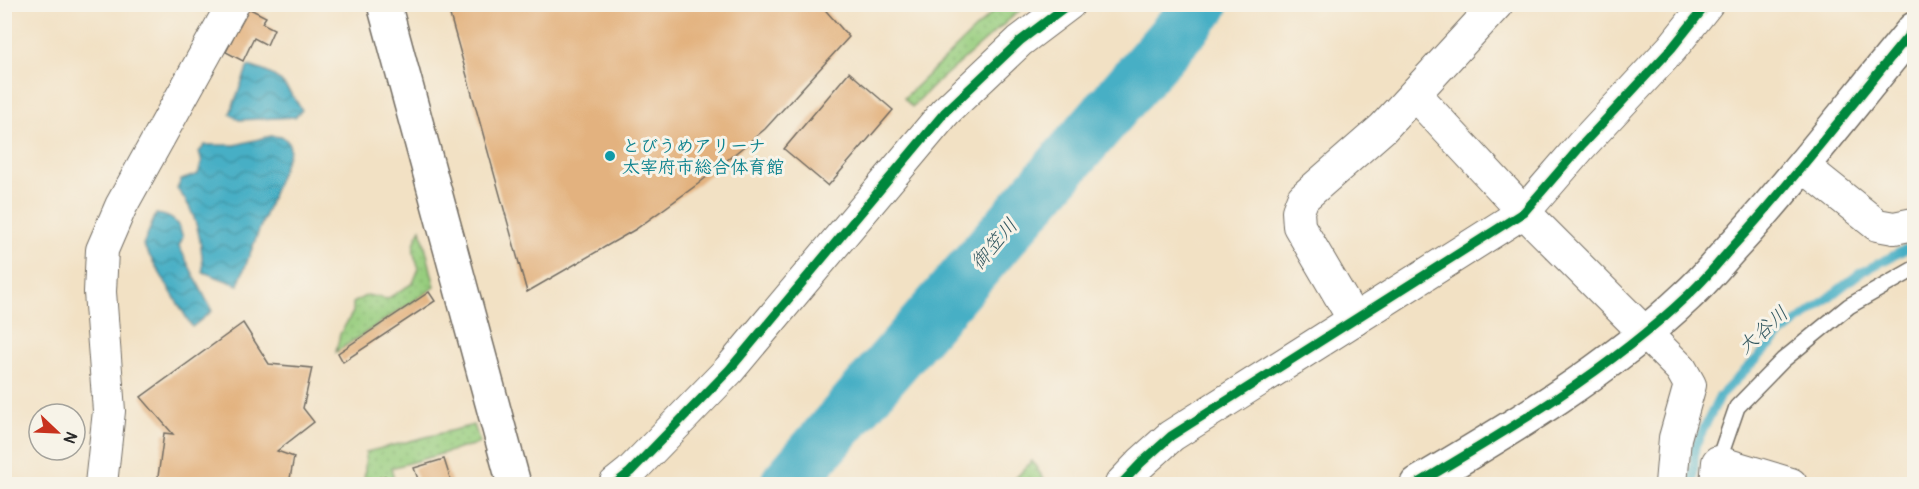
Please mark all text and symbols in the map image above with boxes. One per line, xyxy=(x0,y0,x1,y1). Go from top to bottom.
place label: とびうめアリーナ 太宰府市総合体育館 xyxy=(622,135,784,179)
marker: とびうめアリーナ 太宰府市総合体育館 xyxy=(603,149,617,163)
water label: 御笠川 xyxy=(965,213,1023,275)
water label: 大谷川 xyxy=(1732,301,1794,359)
north arrow xyxy=(27,402,87,462)
text: N xyxy=(58,429,81,447)

